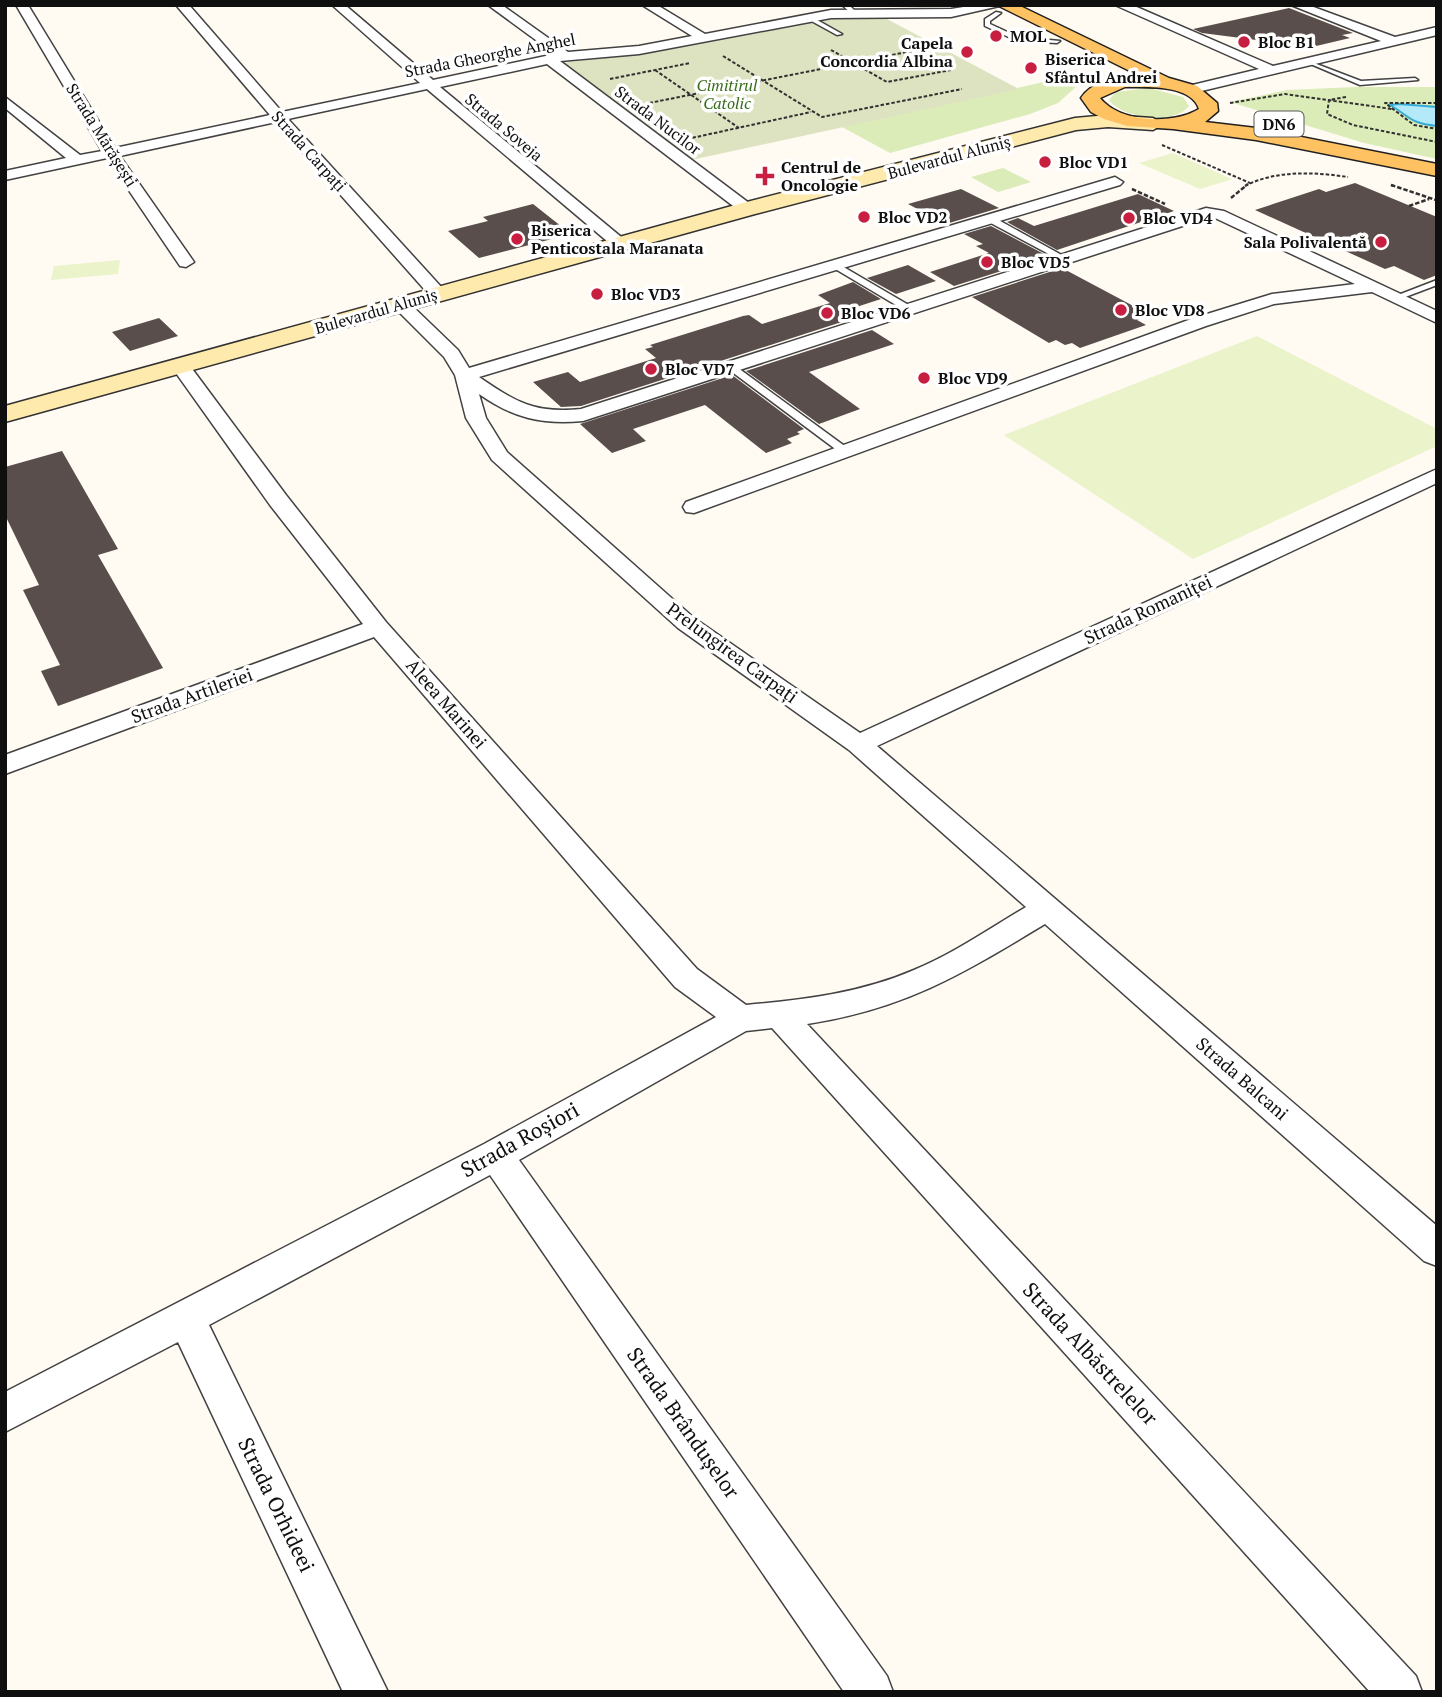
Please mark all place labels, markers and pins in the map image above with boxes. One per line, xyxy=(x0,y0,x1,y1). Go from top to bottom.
place label: MOL xyxy=(1010,25,1047,47)
marker: MOL xyxy=(988,28,1004,44)
place label: Bloc B1 xyxy=(1258,31,1315,53)
place label: Capela Concordia Albina xyxy=(820,32,953,72)
marker: Bloc B1 xyxy=(1236,34,1252,50)
marker: Capela Concordia Albina xyxy=(959,44,975,60)
place label: Biserica Sfântul Andrei xyxy=(1045,48,1157,88)
marker: Biserica Sfântul Andrei xyxy=(1023,60,1039,76)
place label: Bloc VD1 xyxy=(1059,151,1129,173)
marker: Bloc VD1 xyxy=(1037,154,1053,170)
place label: Centrul de Oncologie xyxy=(781,156,861,196)
marker: Centrul de Oncologie xyxy=(755,166,775,186)
place label: Bloc VD2 xyxy=(878,206,948,228)
place label: Bloc VD4 xyxy=(1143,207,1213,229)
marker: Bloc VD2 xyxy=(856,209,872,225)
marker: Bloc VD4 xyxy=(1121,210,1137,226)
place label: Biserica Penticostala Maranata xyxy=(531,219,704,259)
marker: Biserica Penticostala Maranata xyxy=(509,231,525,247)
place label: Sala Polivalentă xyxy=(1244,231,1367,253)
marker: Sala Polivalentă xyxy=(1373,234,1389,250)
place label: Bloc VD5 xyxy=(1001,251,1071,273)
marker: Bloc VD5 xyxy=(979,254,995,270)
place label: Bloc VD3 xyxy=(611,283,681,305)
marker: Bloc VD3 xyxy=(589,286,605,302)
place label: Bloc VD8 xyxy=(1135,299,1205,321)
place label: Bloc VD6 xyxy=(841,302,911,324)
marker: Bloc VD8 xyxy=(1113,302,1129,318)
marker: Bloc VD6 xyxy=(819,305,835,321)
place label: Bloc VD7 xyxy=(665,358,735,380)
marker: Bloc VD7 xyxy=(643,361,659,377)
place label: Bloc VD9 xyxy=(938,367,1008,389)
marker: Bloc VD9 xyxy=(916,370,932,386)

